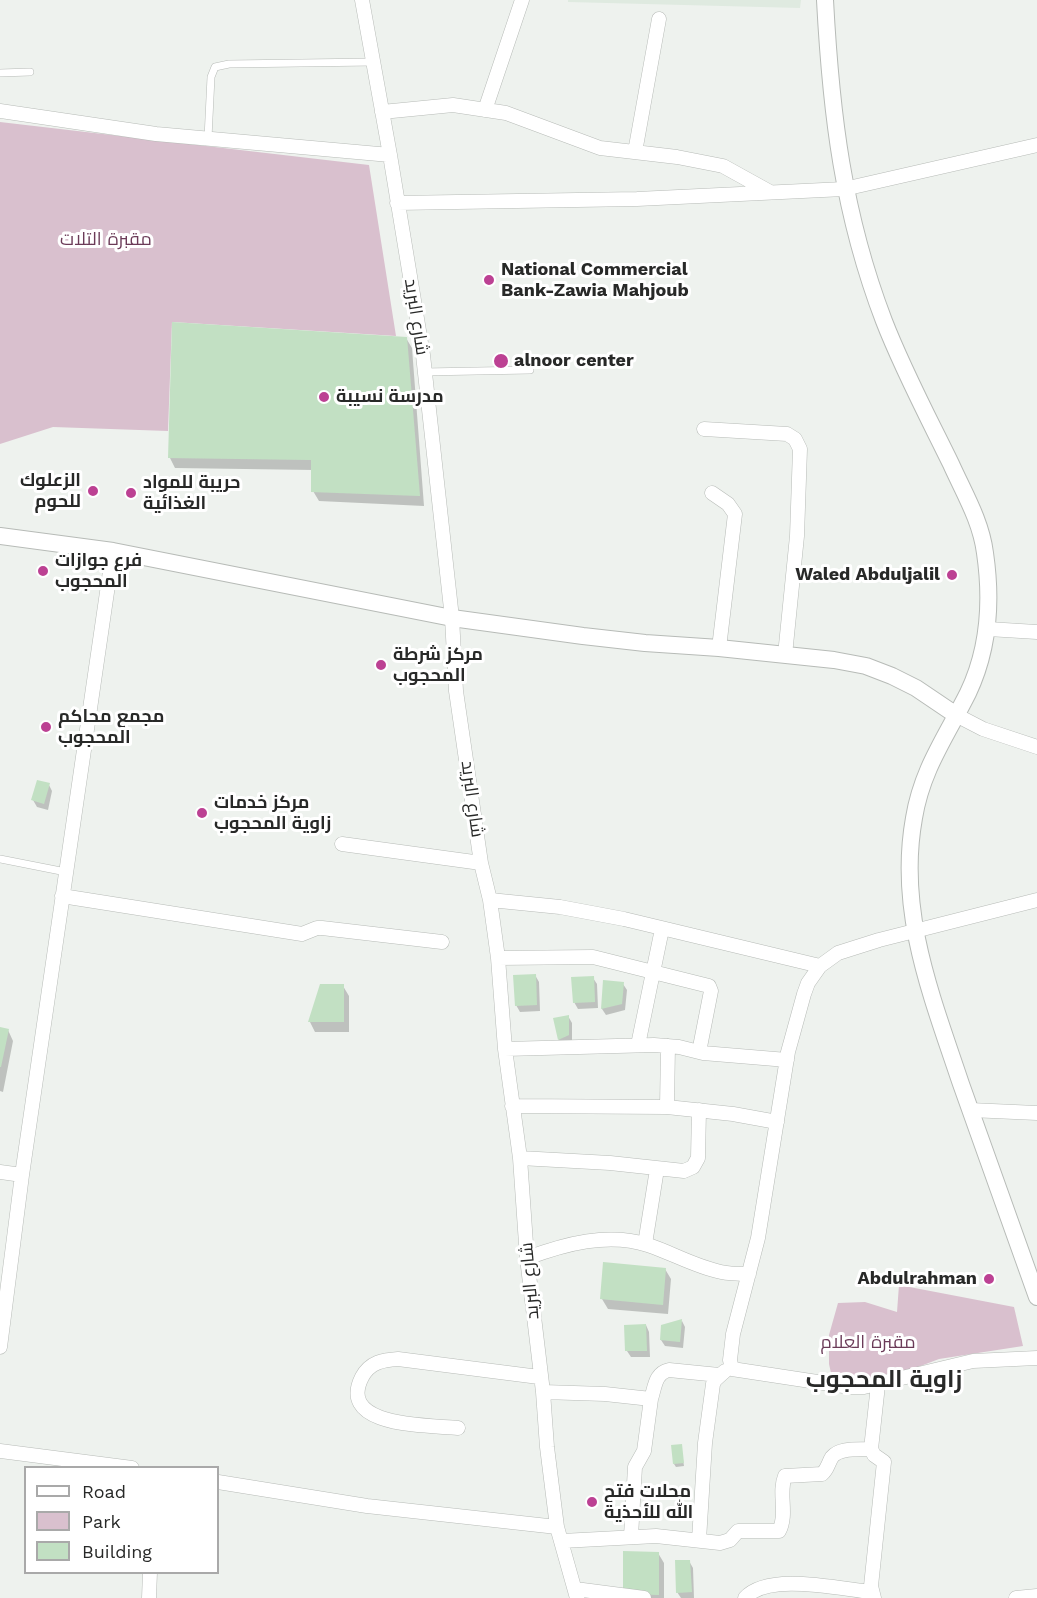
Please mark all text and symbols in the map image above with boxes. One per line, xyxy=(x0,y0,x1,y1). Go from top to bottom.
park label: مقبرة التلات xyxy=(60,229,152,251)
place label: National Commercial Bank-Zawia Mahjoub xyxy=(501,259,689,302)
marker: National Commercial Bank-Zawia Mahjoub xyxy=(482,273,496,287)
street label: شارع البريد xyxy=(399,277,433,357)
place label: alnoor center xyxy=(514,350,634,372)
marker: alnoor center xyxy=(492,352,510,370)
place label: مدرسة نسيبة xyxy=(336,386,444,408)
marker: مدرسة نسيبة xyxy=(317,390,331,404)
place label: الزعلوك للحوم xyxy=(20,470,81,512)
place label: حريبة للمواد الغذائية xyxy=(143,472,240,514)
marker: الزعلوك للحوم xyxy=(86,484,100,498)
marker: حريبة للمواد الغذائية xyxy=(124,486,138,500)
place label: فرع جوازات المحجوب xyxy=(55,550,142,592)
marker: فرع جوازات المحجوب xyxy=(36,564,50,578)
place label: Waled Abduljalil xyxy=(795,564,940,586)
marker: Waled Abduljalil xyxy=(945,568,959,582)
place label: مركز شرطة المحجوب xyxy=(393,644,483,686)
marker: مركز شرطة المحجوب xyxy=(374,658,388,672)
place label: مجمع محاكم المحجوب xyxy=(58,706,164,748)
marker: مجمع محاكم المحجوب xyxy=(39,720,53,734)
street label: شارع البريد xyxy=(456,759,488,839)
place label: مركز خدمات زاوية المحجوب xyxy=(214,792,331,834)
marker: مركز خدمات زاوية المحجوب xyxy=(195,806,209,820)
street label: شارع البريد xyxy=(516,1242,544,1320)
place label: Abdulrahman xyxy=(857,1268,977,1290)
marker: Abdulrahman xyxy=(982,1272,996,1286)
park label: مقبرة العلام xyxy=(821,1332,915,1354)
district label: زاوية المحجوب xyxy=(806,1366,962,1394)
legend xyxy=(24,1466,219,1574)
text: Road xyxy=(82,1481,126,1502)
place label: محلات فتح الله للأحذية xyxy=(604,1481,693,1524)
marker: محلات فتح الله للأحذية xyxy=(585,1495,599,1509)
text: Park xyxy=(82,1511,121,1532)
text: Building xyxy=(82,1541,152,1562)

